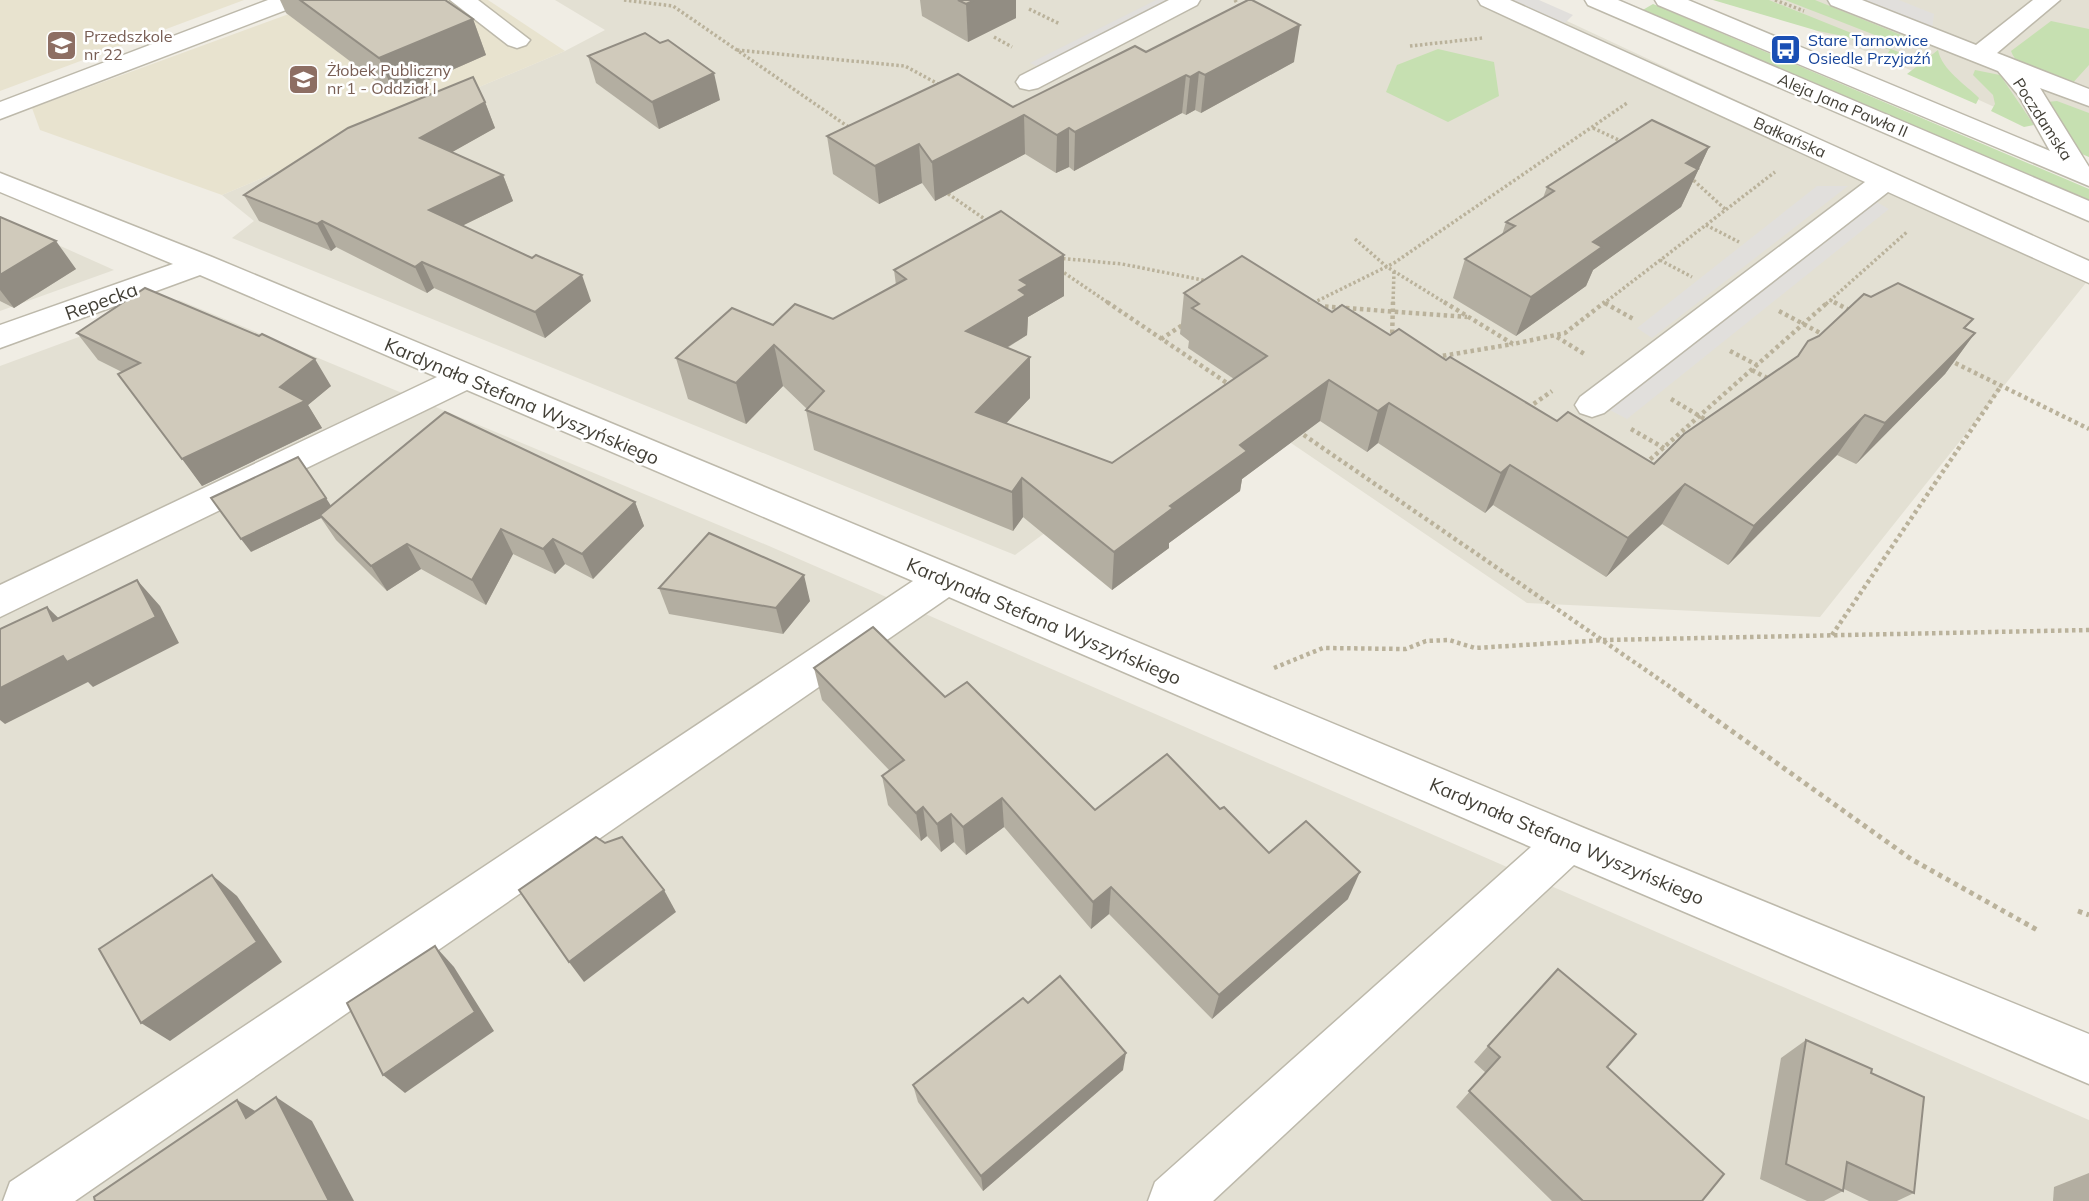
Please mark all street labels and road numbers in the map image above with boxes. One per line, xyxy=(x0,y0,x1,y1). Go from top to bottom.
street label: Aleja Jana Pawła II xyxy=(1775,69,1911,141)
street label: Poczdamska xyxy=(2009,74,2077,164)
street label: Bałkańska xyxy=(1751,112,1829,162)
street label: Repecka xyxy=(61,277,141,325)
street label: Kardynała Stefana Wyszyńskiego xyxy=(381,332,663,470)
street label: Kardynała Stefana Wyszyńskiego xyxy=(903,552,1185,690)
street label: Kardynała Stefana Wyszyńskiego xyxy=(1426,772,1708,910)

